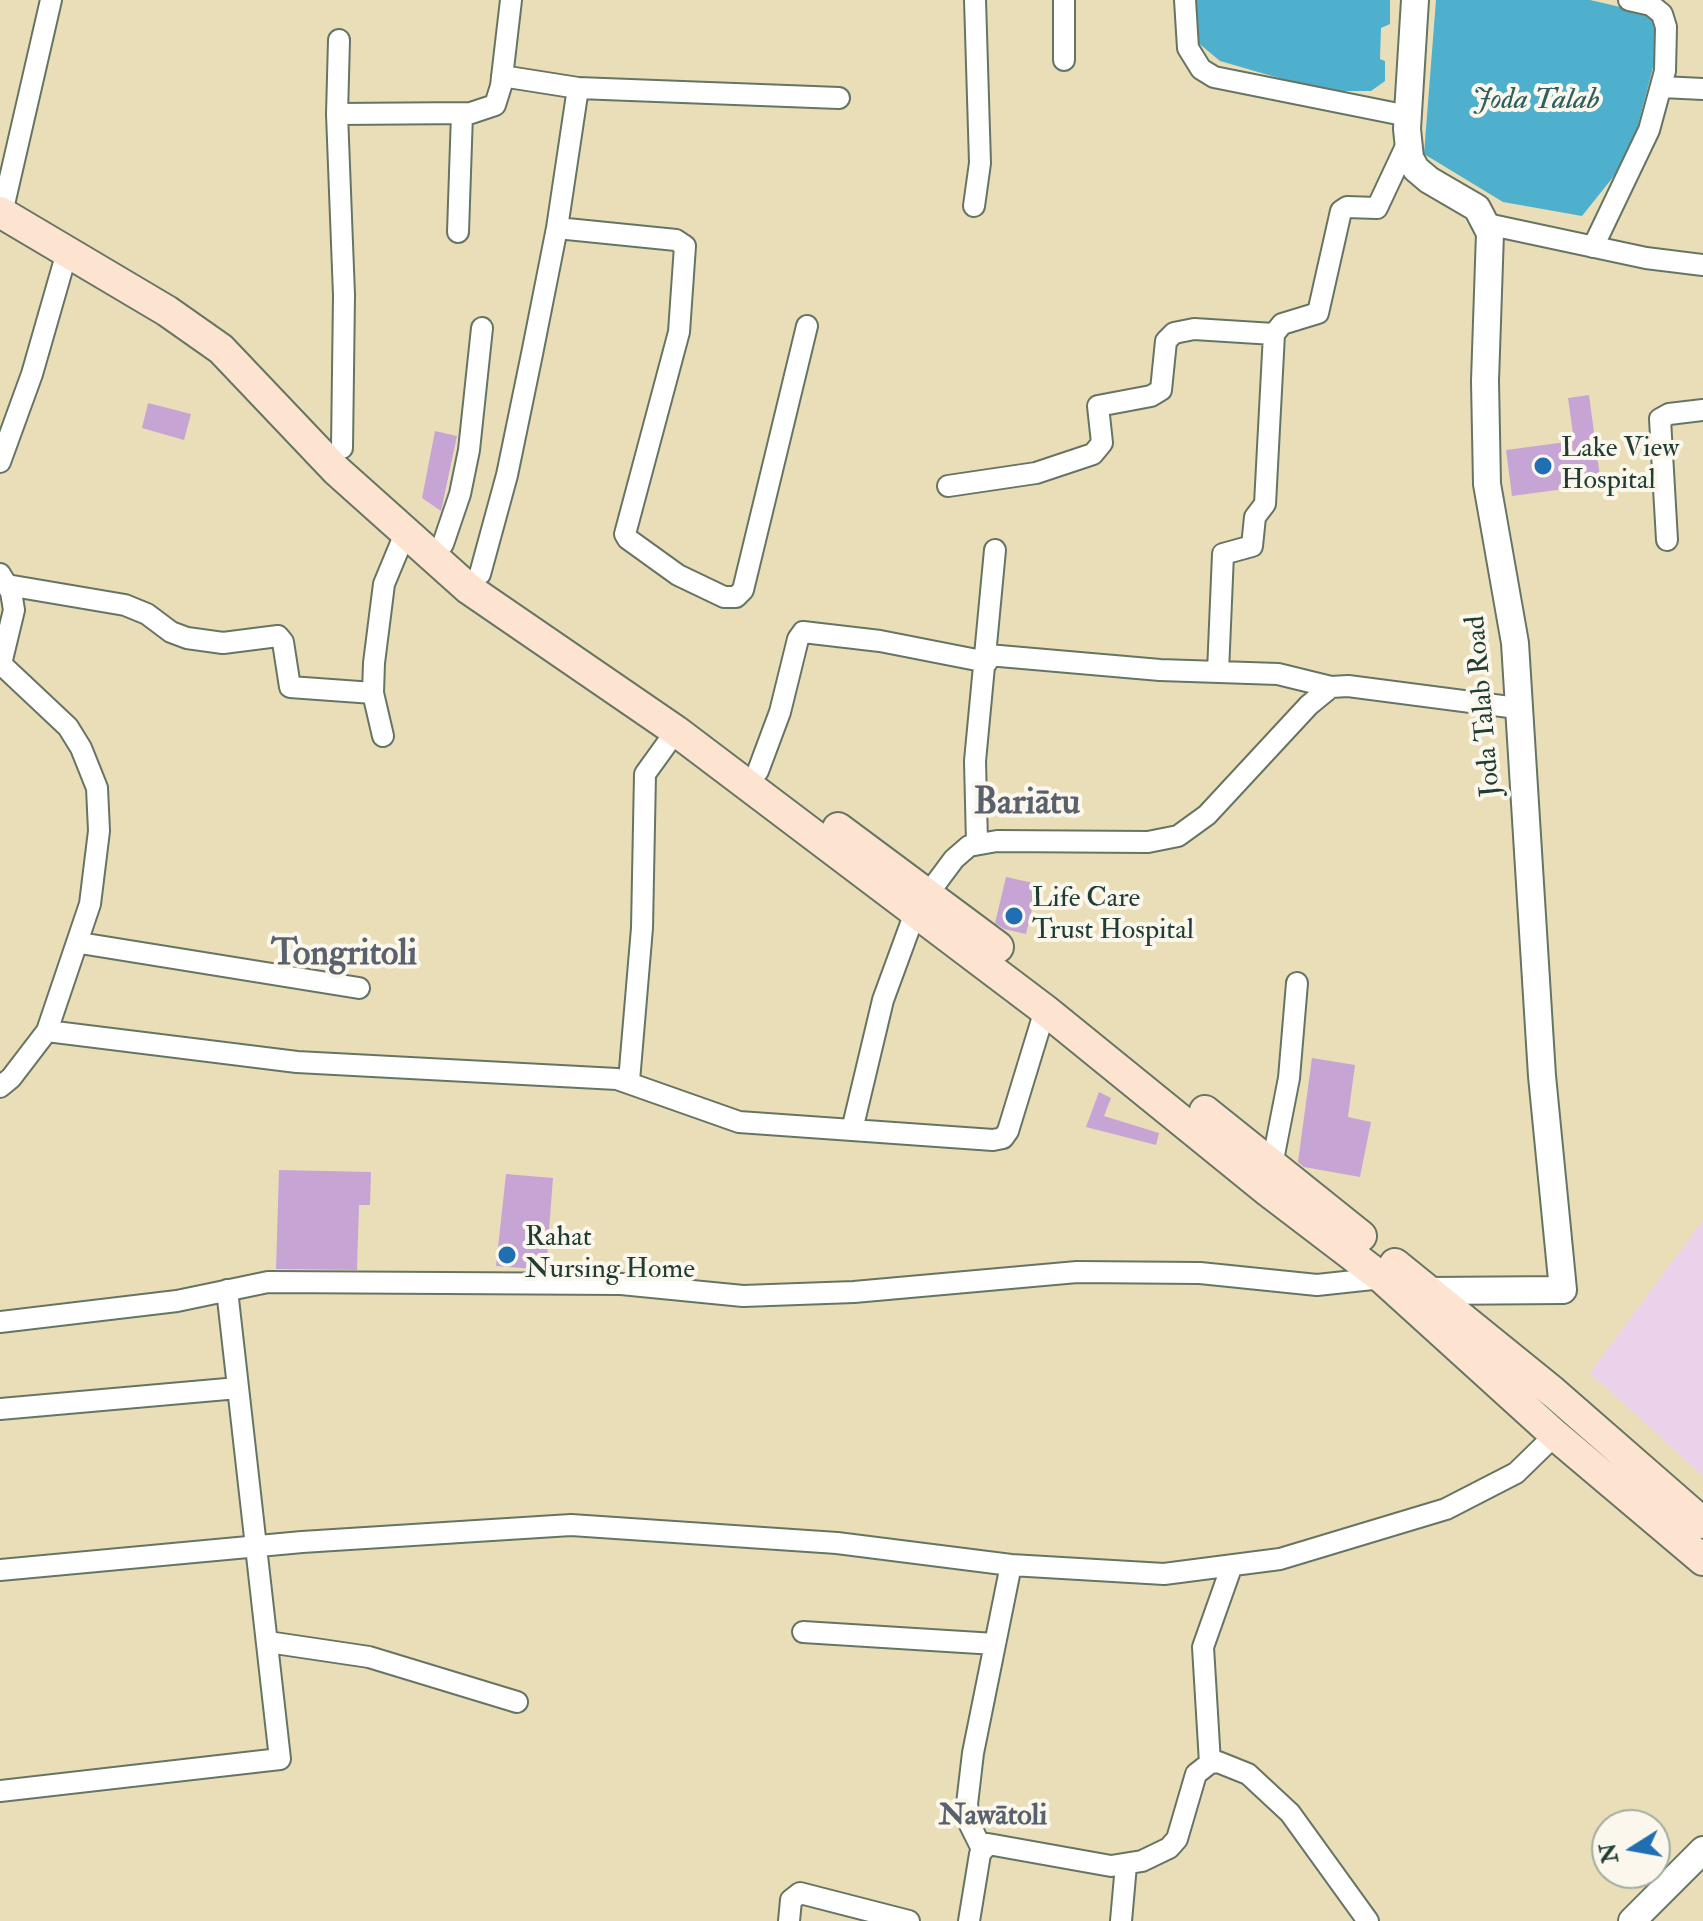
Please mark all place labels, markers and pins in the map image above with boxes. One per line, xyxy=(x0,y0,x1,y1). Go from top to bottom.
place label: Lake View Hospital xyxy=(1561,433,1679,499)
marker: Lake View Hospital xyxy=(1532,455,1554,477)
place label: Life Care Trust Hospital xyxy=(1032,883,1194,949)
marker: Life Care Trust Hospital xyxy=(1003,905,1025,927)
place label: Rahat Nursing Home xyxy=(525,1222,695,1288)
marker: Rahat Nursing Home xyxy=(496,1244,518,1266)

